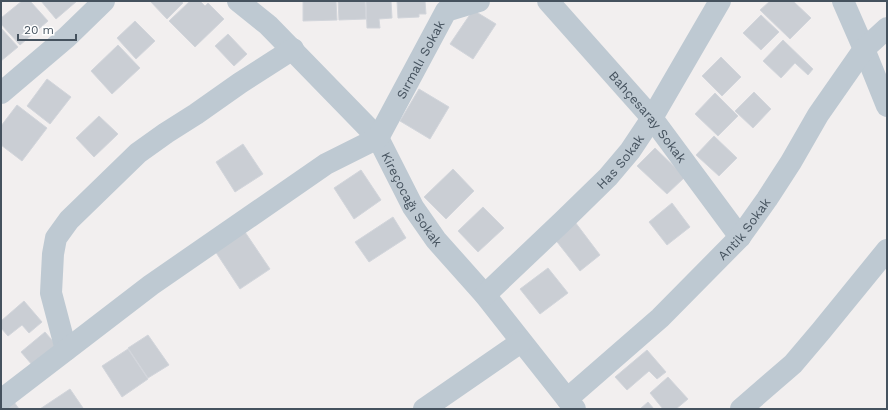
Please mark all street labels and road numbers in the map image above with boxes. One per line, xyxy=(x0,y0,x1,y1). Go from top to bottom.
street label: Sırmalı Sokak xyxy=(393,17,447,101)
street label: Bahçesaray Sokak xyxy=(606,68,690,166)
street label: Has Sokak xyxy=(593,131,647,192)
street label: Kireçocağı Sokak xyxy=(379,149,446,250)
street label: Antik Sokak xyxy=(714,194,773,263)

